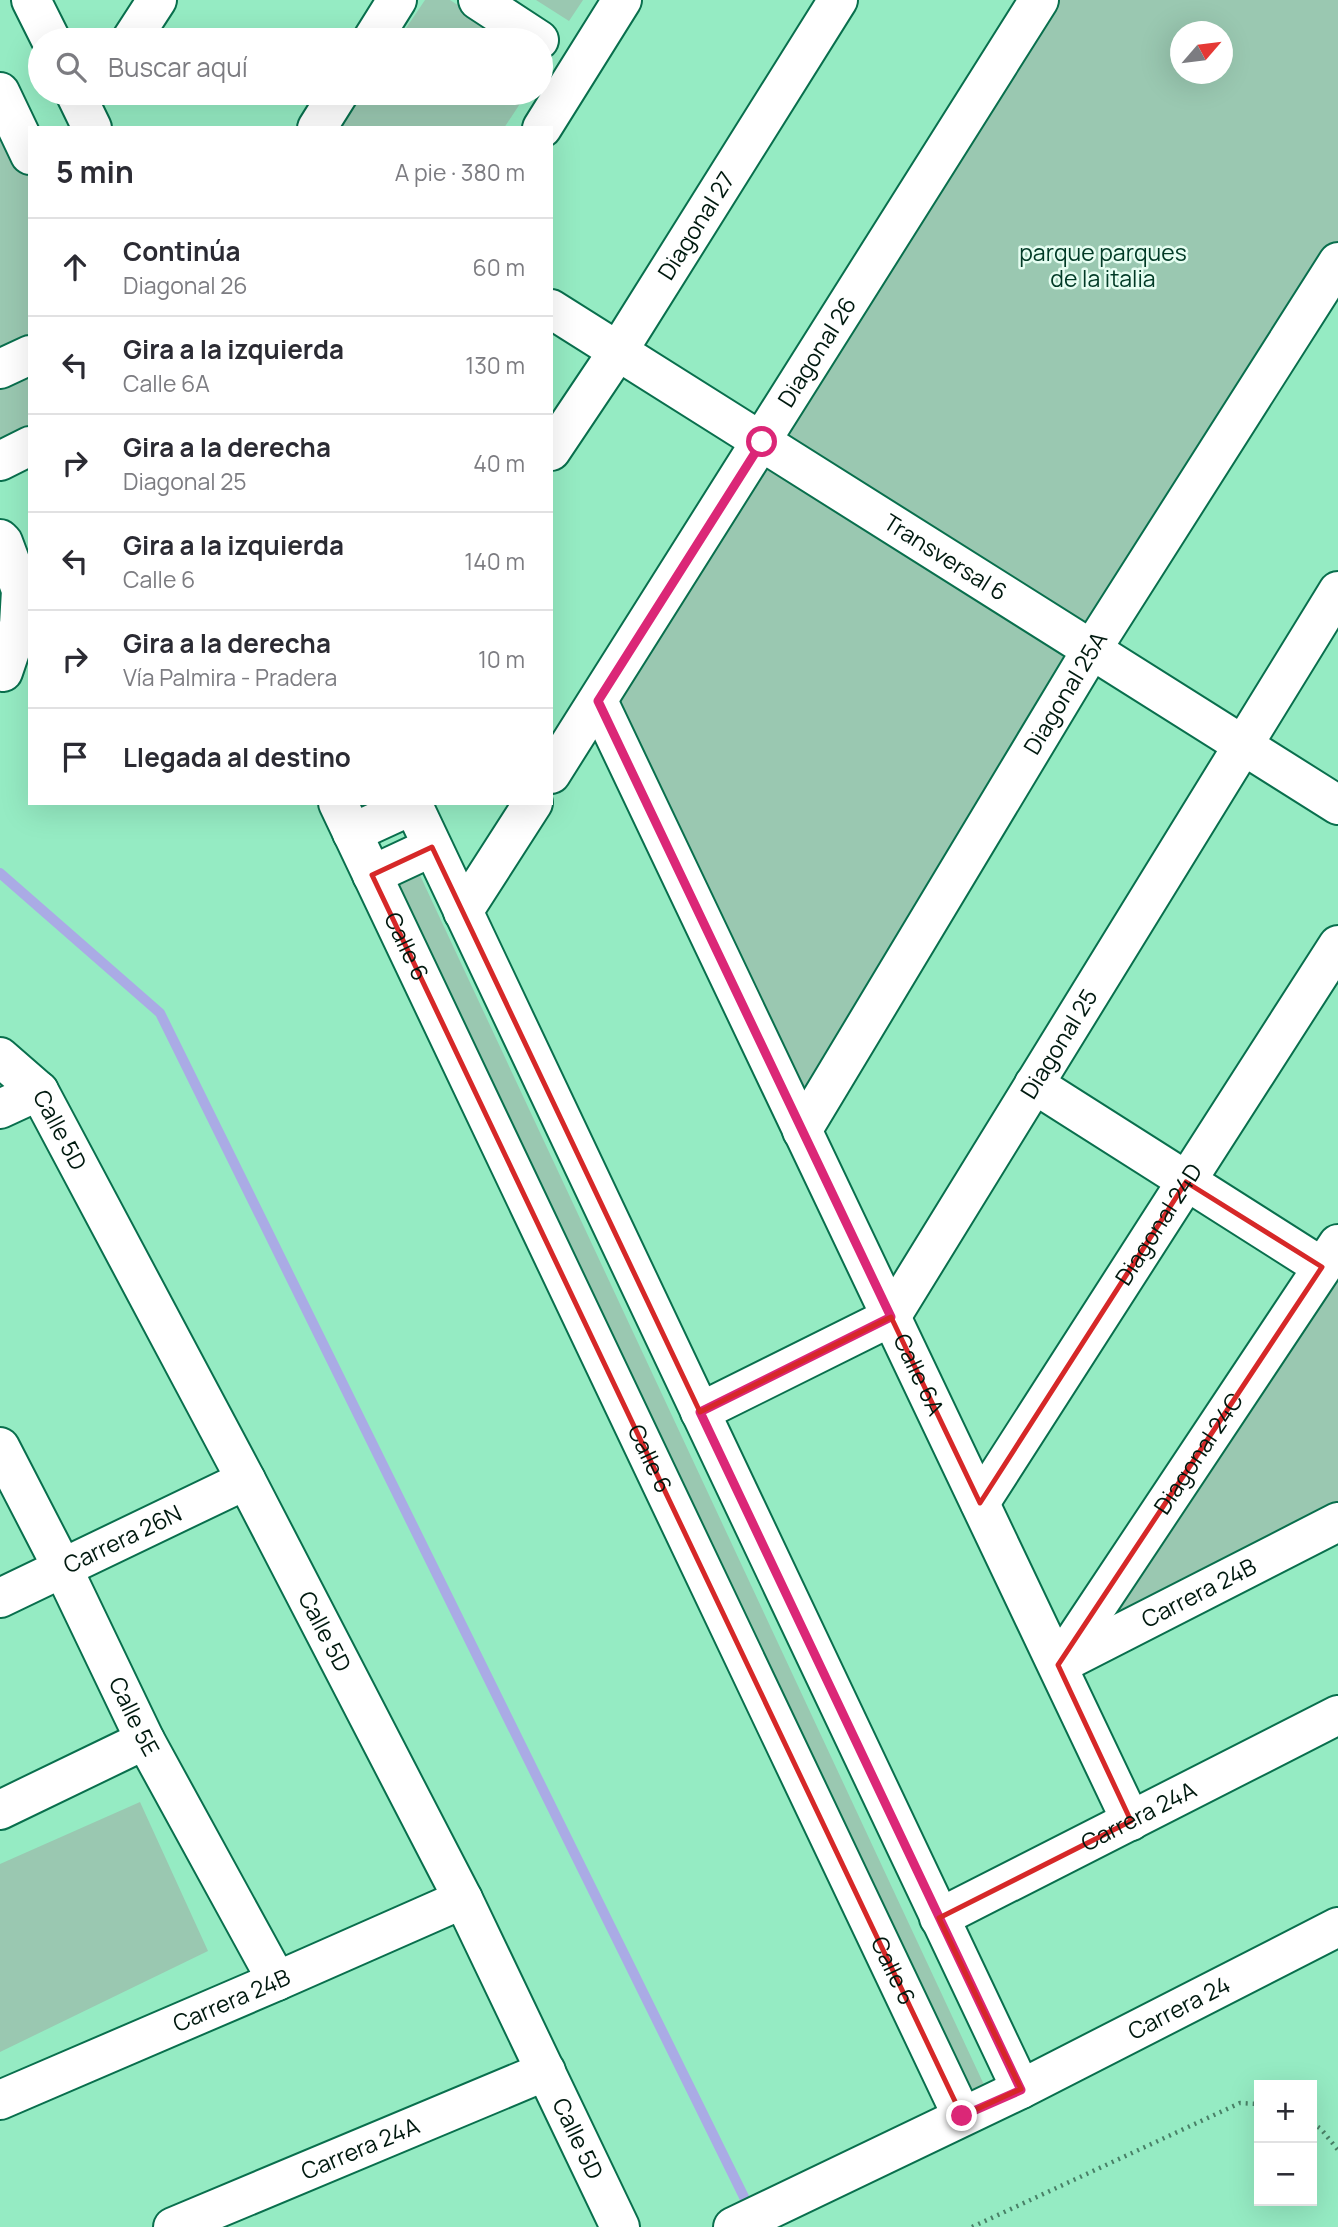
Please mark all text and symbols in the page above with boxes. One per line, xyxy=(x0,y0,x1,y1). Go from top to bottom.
north arrow xyxy=(1170,21,1233,84)
search box xyxy=(28,28,553,105)
icon: search xyxy=(52,48,90,86)
text: Buscar aquí xyxy=(108,49,248,85)
text: 5 min xyxy=(56,151,134,192)
text: A pie · 380 m xyxy=(395,156,525,188)
street label: Diagonal 27 xyxy=(650,165,741,286)
text: Continúa xyxy=(123,233,241,269)
park label: parque parques de la italia xyxy=(1019,236,1187,294)
icon: ahead xyxy=(56,248,94,286)
text: 60 m xyxy=(473,251,525,283)
text: Diagonal 26 xyxy=(123,269,248,301)
street label: Diagonal 26 xyxy=(770,290,863,413)
text: Gira a la izquierda xyxy=(123,331,344,367)
icon: left xyxy=(56,346,94,384)
text: 130 m xyxy=(465,349,525,381)
text: Calle 6A xyxy=(123,367,210,399)
route start xyxy=(746,426,777,457)
text: Gira a la derecha xyxy=(123,429,331,465)
icon: right xyxy=(56,444,94,482)
text: 40 m xyxy=(473,447,525,479)
text: Diagonal 25 xyxy=(123,465,247,497)
street label: Transversal 6 xyxy=(878,506,1014,608)
text: Gira a la izquierda xyxy=(123,527,344,563)
icon: left xyxy=(56,542,94,580)
text: 140 m xyxy=(464,545,525,577)
text: Calle 6 xyxy=(123,563,195,595)
text: Gira a la derecha xyxy=(123,625,331,661)
street label: Diagonal 25A xyxy=(1015,625,1114,760)
icon: right xyxy=(56,640,94,678)
text: 10 m xyxy=(478,643,525,675)
text: Vía Palmira - Pradera xyxy=(123,661,337,693)
icon: arrive xyxy=(56,738,94,776)
text: Llegada al destino xyxy=(123,739,351,775)
street label: Calle 6 xyxy=(377,907,437,986)
street label: Diagonal 25 xyxy=(1012,982,1104,1104)
street label: Calle 5D xyxy=(26,1084,95,1175)
street label: Diagonal 24D xyxy=(1107,1157,1209,1291)
street label: Calle 6A xyxy=(886,1328,953,1421)
street label: Diagonal 24C xyxy=(1146,1386,1250,1520)
street label: Calle 6 xyxy=(621,1419,681,1498)
street label: Carrera 26N xyxy=(58,1496,187,1580)
street label: Carrera 24B xyxy=(1136,1550,1261,1635)
street label: Calle 5D xyxy=(291,1585,360,1677)
street label: Calle 5E xyxy=(102,1671,168,1761)
street label: Carrera 24A xyxy=(1075,1773,1202,1858)
street label: Calle 6 xyxy=(864,1931,924,2010)
street label: Carrera 24B xyxy=(168,1960,295,2039)
street label: Carrera 24 xyxy=(1122,1968,1235,2047)
map controls xyxy=(1254,2080,1317,2206)
button: + xyxy=(1254,2080,1317,2143)
street label: Calle 5D xyxy=(545,2092,612,2184)
route end xyxy=(946,2100,977,2131)
street label: Carrera 24A xyxy=(296,2109,424,2187)
button: − xyxy=(1254,2143,1317,2206)

